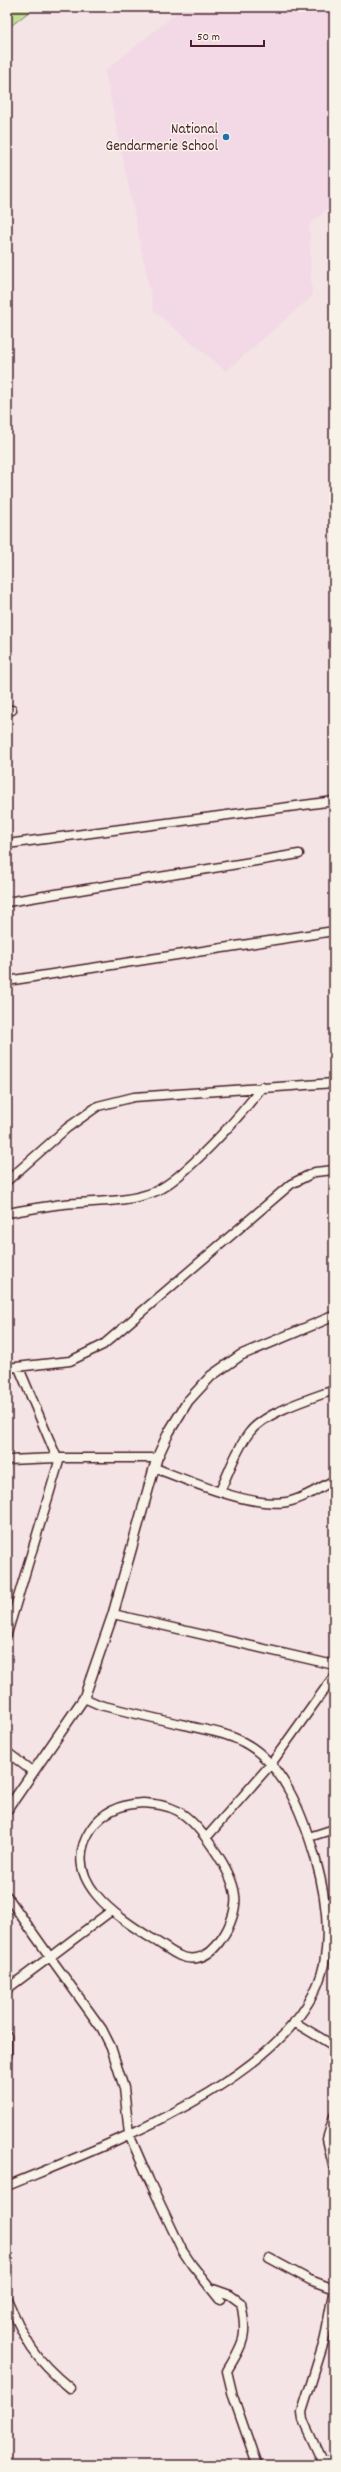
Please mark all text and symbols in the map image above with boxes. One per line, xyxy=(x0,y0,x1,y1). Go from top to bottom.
scale bar xyxy=(191,22,264,48)
text: 50 m xyxy=(197,29,220,46)
place label: National Gendarmerie School xyxy=(106,119,218,158)
marker: National Gendarmerie School xyxy=(221,132,231,142)

